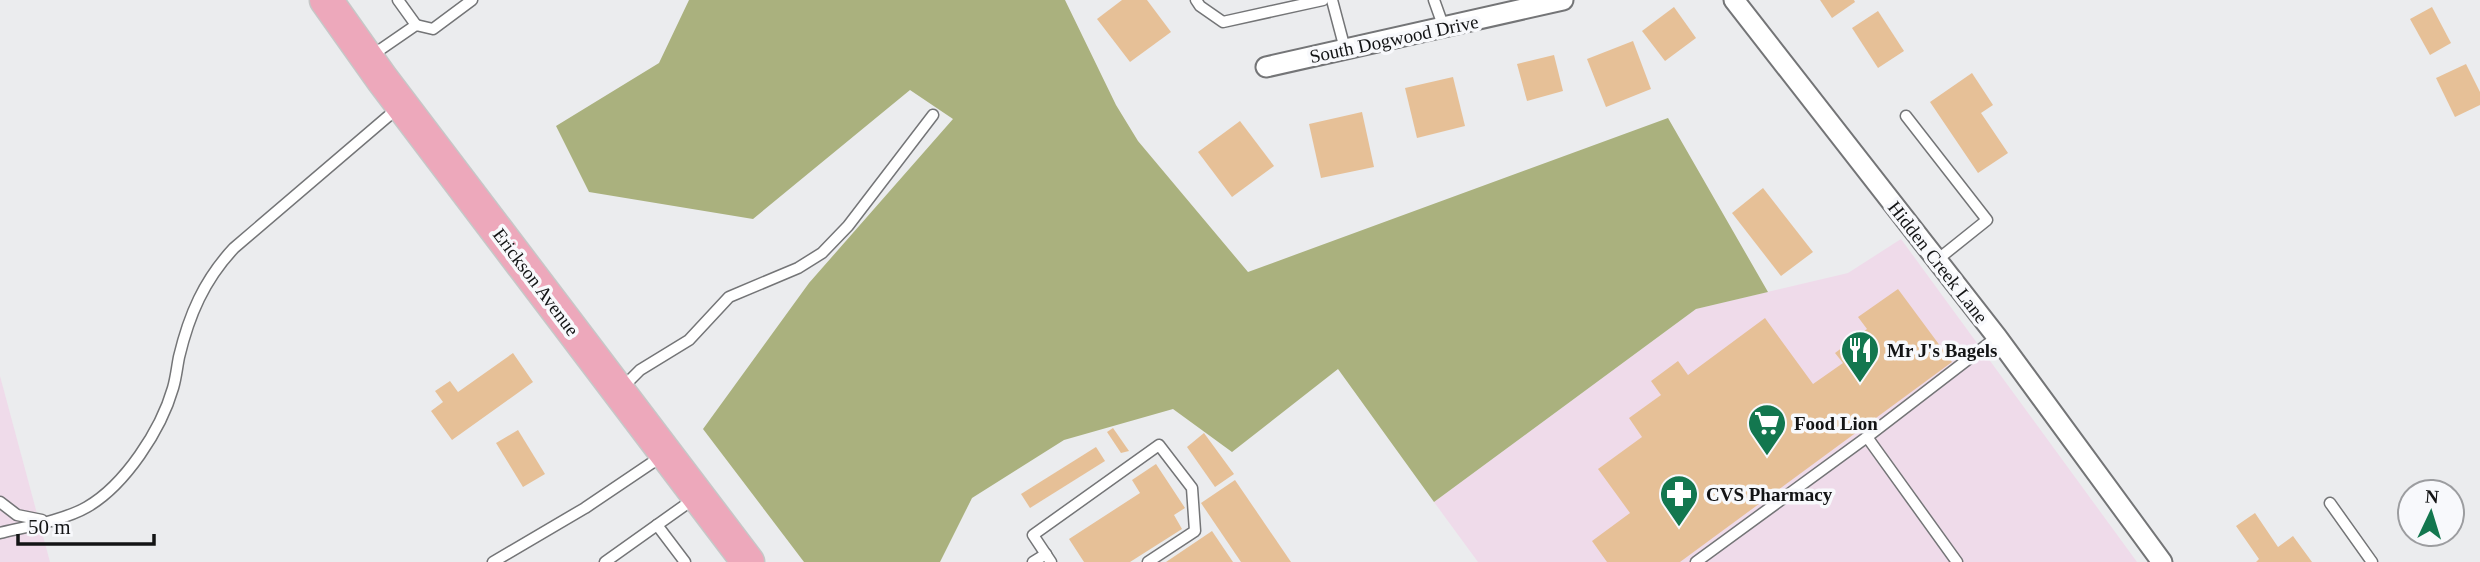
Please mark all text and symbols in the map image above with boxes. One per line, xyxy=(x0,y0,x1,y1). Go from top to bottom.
street label: South Dogwood Drive xyxy=(1308,11,1480,67)
street label: Hidden Creek Lane xyxy=(1884,197,1992,327)
street label: Erickson Avenue xyxy=(489,224,583,340)
restaurant icon: Mr J's Bagels xyxy=(1839,329,1881,384)
place label: Mr J's Bagels xyxy=(1887,340,1997,361)
supermarket icon: Food Lion xyxy=(1746,402,1788,457)
place label: Food Lion xyxy=(1794,413,1878,434)
pharmacy icon: CVS Pharmacy xyxy=(1658,473,1700,528)
north arrow xyxy=(2396,478,2466,548)
place label: CVS Pharmacy xyxy=(1706,484,1833,505)
text: N xyxy=(2425,486,2440,508)
scale bar xyxy=(18,503,154,546)
text: 50 m xyxy=(28,515,71,539)

